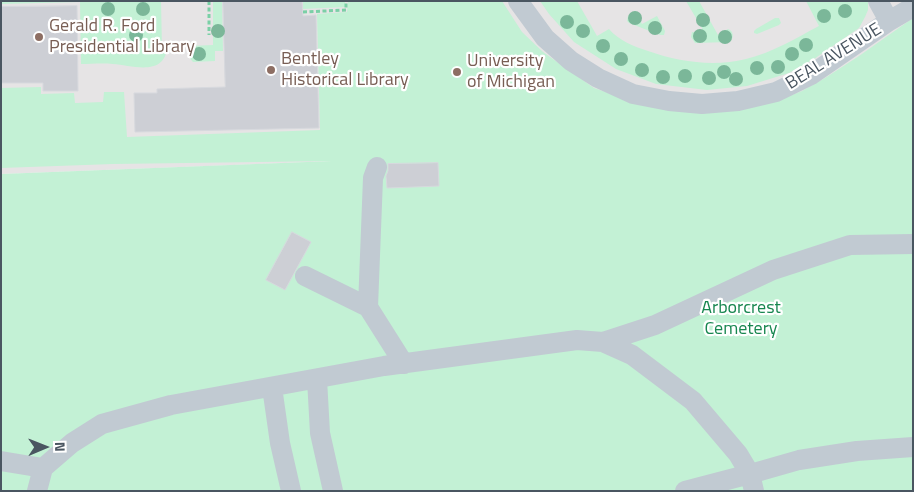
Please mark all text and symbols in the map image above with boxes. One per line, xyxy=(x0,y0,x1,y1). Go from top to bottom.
place label: Gerald R. Ford Presidential Library xyxy=(49,16,195,58)
street label: BEAL AVENUE xyxy=(782,19,886,95)
marker: Gerald R. Ford Presidential Library xyxy=(33,31,45,43)
place label: Bentley Historical Library xyxy=(281,49,409,92)
place label: University of Michigan xyxy=(467,51,555,94)
marker: Bentley Historical Library xyxy=(265,64,277,76)
marker: University of Michigan xyxy=(451,66,463,78)
park label: Arborcrest Cemetery xyxy=(701,298,781,340)
north arrow xyxy=(20,422,70,472)
text: N xyxy=(50,442,71,452)

